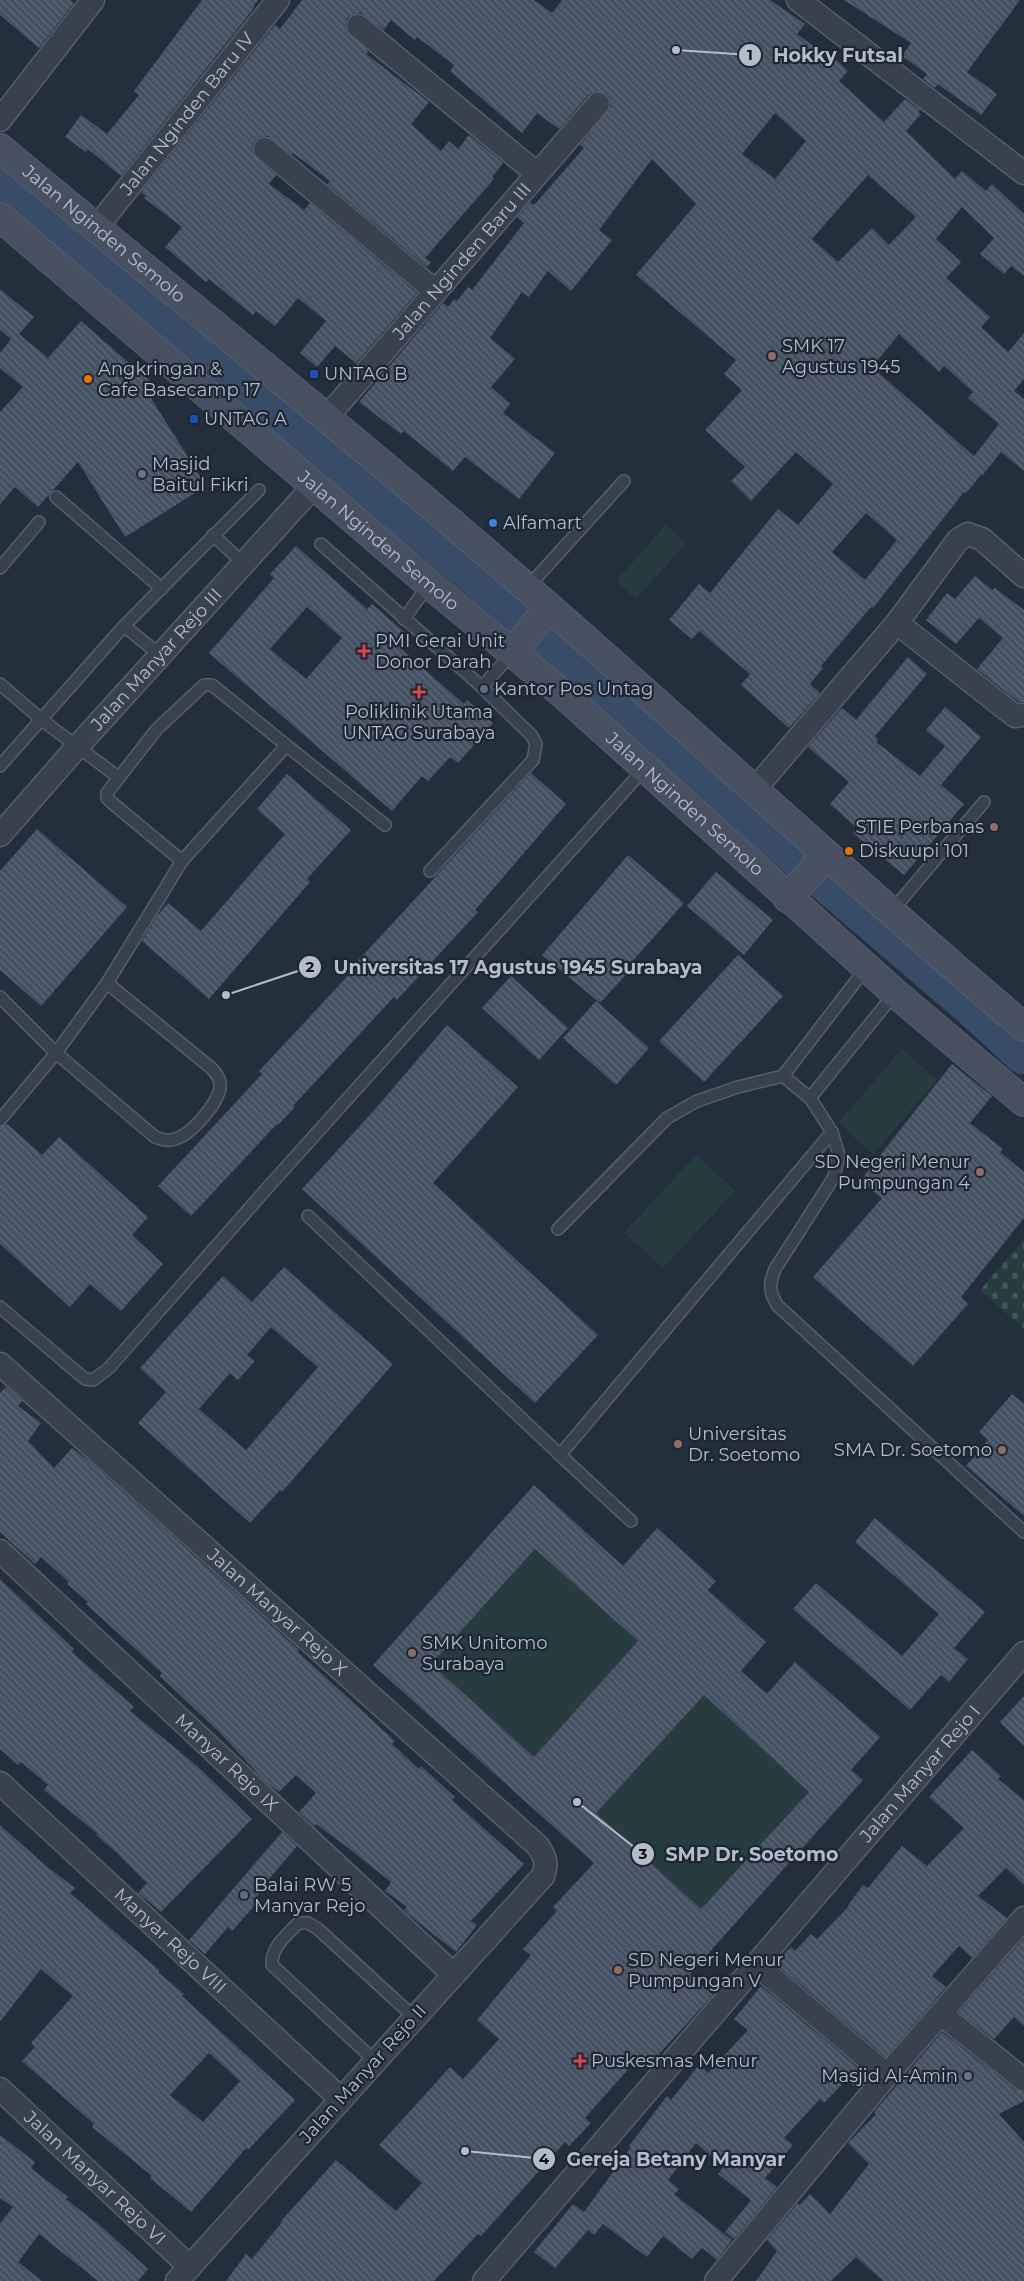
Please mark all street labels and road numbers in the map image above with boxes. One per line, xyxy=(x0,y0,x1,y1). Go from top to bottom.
street label: Jalan Nginden Baru IV xyxy=(115,28,259,200)
street label: Jalan Nginden Semolo xyxy=(17,160,190,308)
street label: Jalan Nginden Baru III xyxy=(387,178,536,345)
street label: Jalan Nginden Semolo xyxy=(293,465,464,615)
street label: Jalan Manyar Rejo III xyxy=(85,584,227,736)
street label: Jalan Nginden Semolo xyxy=(601,727,768,880)
street label: Jalan Manyar Rejo X xyxy=(202,1543,352,1681)
street label: Jalan Manyar Rejo I xyxy=(855,1701,985,1848)
street label: Manyar Rejo IX xyxy=(170,1709,283,1816)
street label: Manyar Rejo VIII xyxy=(110,1883,231,1998)
street label: Jalan Manyar Rejo II xyxy=(294,2000,431,2149)
street label: Jalan Manyar Rejo VI xyxy=(19,2106,170,2250)

